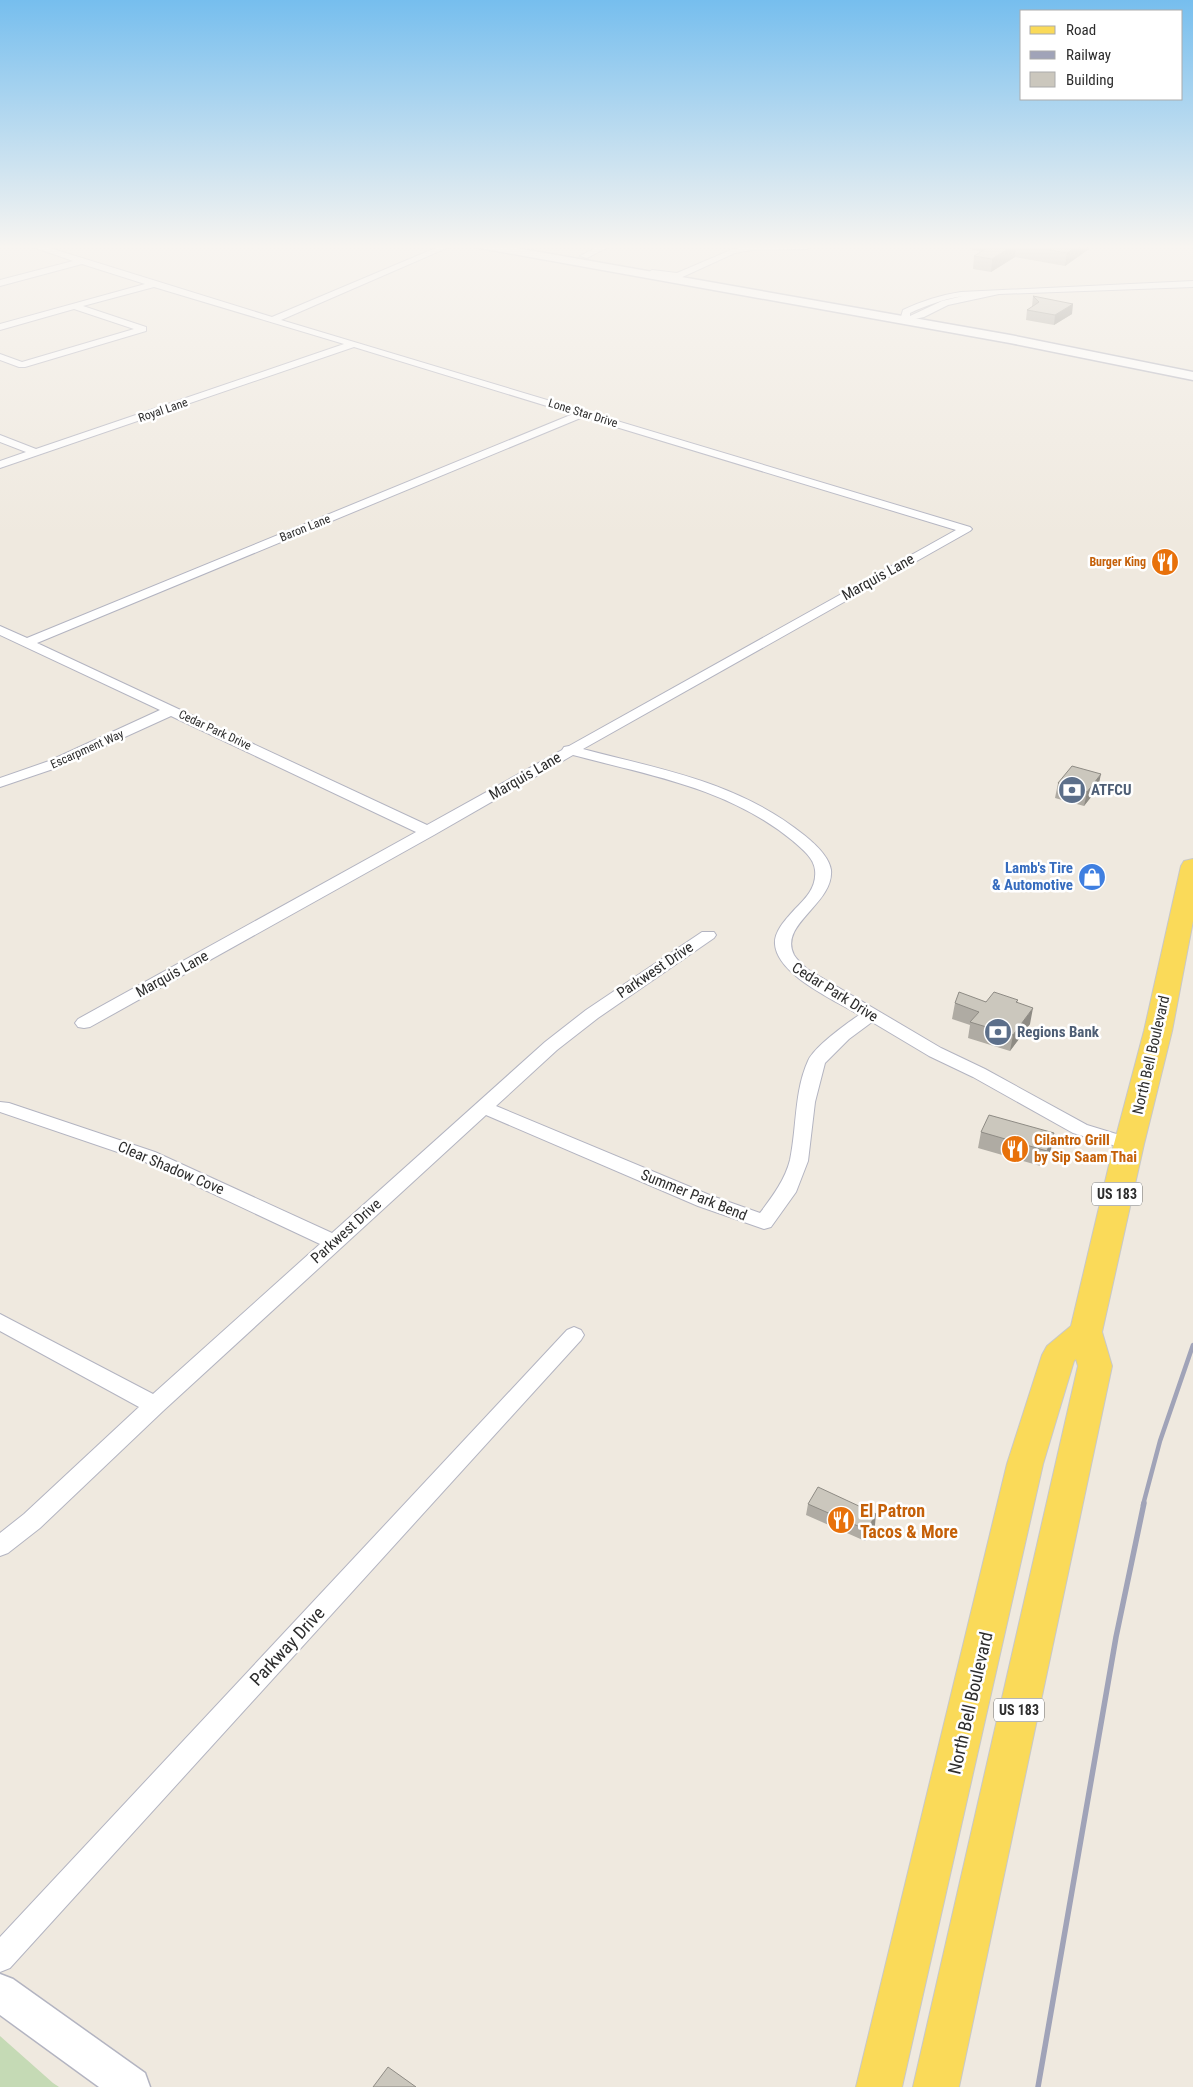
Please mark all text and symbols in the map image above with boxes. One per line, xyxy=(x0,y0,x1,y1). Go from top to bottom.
legend xyxy=(1020,10,1183,100)
text: Road xyxy=(1066,21,1096,39)
text: Railway xyxy=(1066,46,1111,64)
text: Building xyxy=(1066,71,1114,89)
street label: Royal Lane xyxy=(136,395,190,425)
street label: Lone Star Drive xyxy=(547,396,620,430)
street label: Baron Lane xyxy=(278,511,333,544)
restaurant icon: Burger King xyxy=(1150,547,1180,577)
street label: Marquis Lane xyxy=(839,550,917,604)
place label: Burger King xyxy=(1089,555,1146,569)
street label: Cedar Park Drive xyxy=(176,707,254,753)
street label: Escarpment Way xyxy=(48,727,126,771)
street label: Marquis Lane xyxy=(486,748,564,804)
bank icon: ATFCU xyxy=(1057,775,1087,805)
place label: ATFCU xyxy=(1091,781,1131,799)
place label: Lamb's Tire & Automotive xyxy=(992,859,1073,894)
shop icon: Lamb's Tire & Automotive xyxy=(1077,862,1107,892)
street label: Parkwest Drive xyxy=(613,938,697,1002)
street label: Marquis Lane xyxy=(133,947,211,1001)
street label: Cedar Park Drive xyxy=(789,958,881,1026)
street label: North Bell Boulevard xyxy=(1129,994,1173,1116)
bank icon: Regions Bank xyxy=(983,1017,1013,1047)
place label: Regions Bank xyxy=(1017,1023,1100,1041)
place label: Cilantro Grill by Sip Saam Thai xyxy=(1034,1131,1137,1166)
restaurant icon: Cilantro Grill by Sip Saam Thai xyxy=(1000,1134,1030,1164)
street label: Clear Shadow Cove xyxy=(115,1137,227,1199)
street label: Summer Park Bend xyxy=(638,1166,750,1224)
road number: US 183 xyxy=(1092,1182,1142,1206)
street label: Parkwest Drive xyxy=(307,1195,385,1267)
place label: El Patron Tacos & More xyxy=(860,1500,958,1542)
restaurant icon: El Patron Tacos & More xyxy=(826,1505,856,1535)
street label: Parkway Drive xyxy=(245,1602,329,1690)
street label: North Bell Boulevard xyxy=(943,1630,997,1776)
road number: US 183 xyxy=(994,1698,1044,1722)

